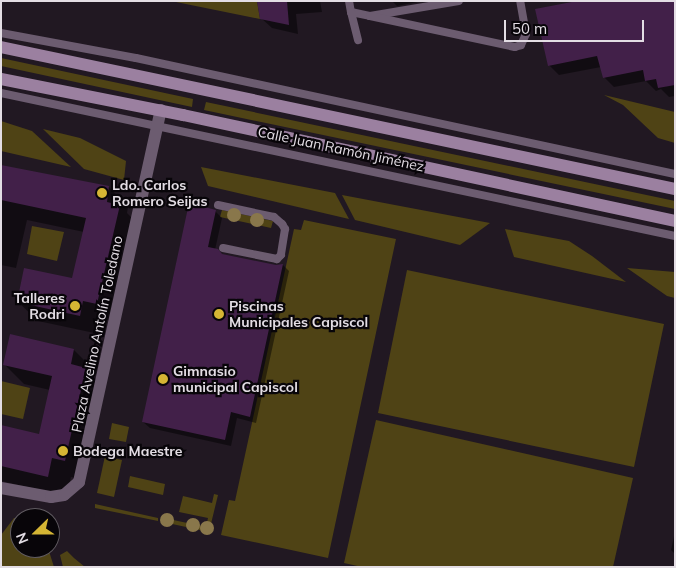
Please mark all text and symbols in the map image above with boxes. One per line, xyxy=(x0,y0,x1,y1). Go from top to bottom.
scale bar xyxy=(506,10,646,42)
text: 50 m xyxy=(512,19,547,38)
street label: Calle Juan Ramón Jiménez xyxy=(256,123,426,175)
place label: Ldo. Carlos Romero Seijas xyxy=(112,177,207,210)
marker: Ldo. Carlos Romero Seijas xyxy=(96,187,108,199)
street label: Plaza Avelino Antolín Toledano xyxy=(68,234,126,434)
place label: Talleres Rodri xyxy=(14,290,65,322)
place label: Piscinas Municipales Capiscol xyxy=(229,298,368,331)
marker: Talleres Rodri xyxy=(69,300,81,312)
marker: Piscinas Municipales Capiscol xyxy=(213,308,225,320)
place label: Gimnasio municipal Capiscol xyxy=(173,363,298,396)
marker: Gimnasio municipal Capiscol xyxy=(157,373,169,385)
place label: Bodega Maestre xyxy=(73,443,182,459)
marker: Bodega Maestre xyxy=(57,445,69,457)
north arrow xyxy=(10,508,60,558)
text: N xyxy=(12,530,32,547)

